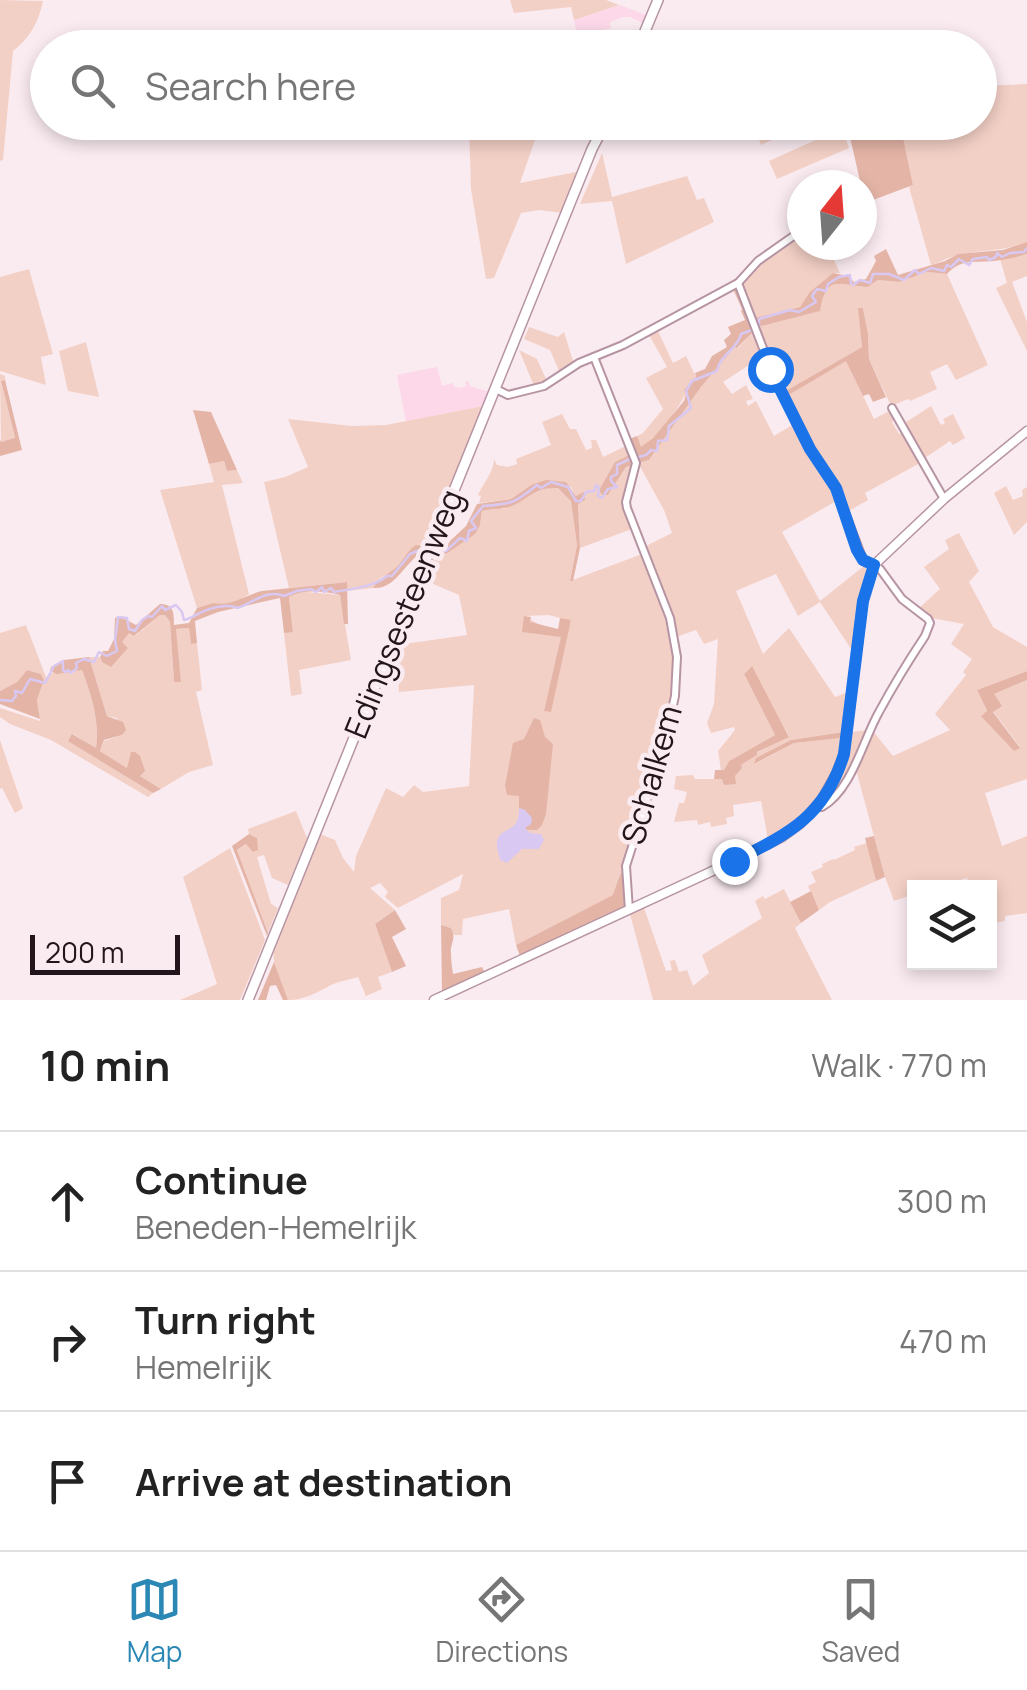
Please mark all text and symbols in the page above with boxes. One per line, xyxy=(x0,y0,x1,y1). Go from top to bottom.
search box xyxy=(30,30,997,140)
icon: search xyxy=(65,58,120,113)
text: Search here xyxy=(145,59,356,111)
north arrow xyxy=(787,170,877,260)
route start xyxy=(748,347,794,393)
street label: Edingsesteenweg xyxy=(333,483,473,745)
street label: Schalkem xyxy=(610,700,692,849)
route end xyxy=(712,839,758,885)
map controls xyxy=(907,880,997,970)
button: layers xyxy=(907,880,997,970)
scale bar xyxy=(30,930,180,974)
text: 200 m xyxy=(45,933,124,971)
text: 10 min xyxy=(40,1036,170,1094)
text: Walk · 770 m xyxy=(811,1043,987,1087)
text: Continue xyxy=(135,1153,308,1205)
icon: ahead xyxy=(40,1174,95,1229)
text: 300 m xyxy=(897,1179,987,1223)
text: Beneden-Hemelrijk xyxy=(135,1205,416,1249)
text: Turn right xyxy=(135,1293,316,1345)
icon: right xyxy=(40,1314,95,1369)
text: 470 m xyxy=(899,1319,987,1363)
text: Hemelrijk xyxy=(135,1345,271,1389)
icon: arrive xyxy=(40,1454,95,1509)
text: Arrive at destination xyxy=(135,1455,512,1507)
tab: Map xyxy=(127,1572,182,1670)
tab: Directions xyxy=(436,1572,568,1670)
tab: Saved xyxy=(821,1572,900,1670)

